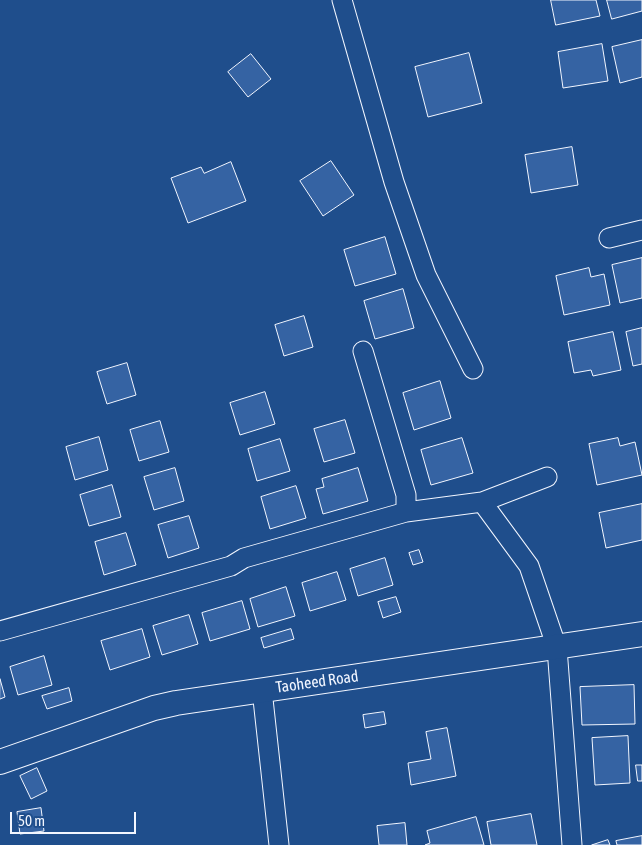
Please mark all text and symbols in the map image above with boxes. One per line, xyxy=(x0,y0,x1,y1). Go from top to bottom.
street label: Taoheed Road xyxy=(274,667,360,697)
scale bar xyxy=(12,802,139,834)
text: 50 m xyxy=(18,812,45,829)

